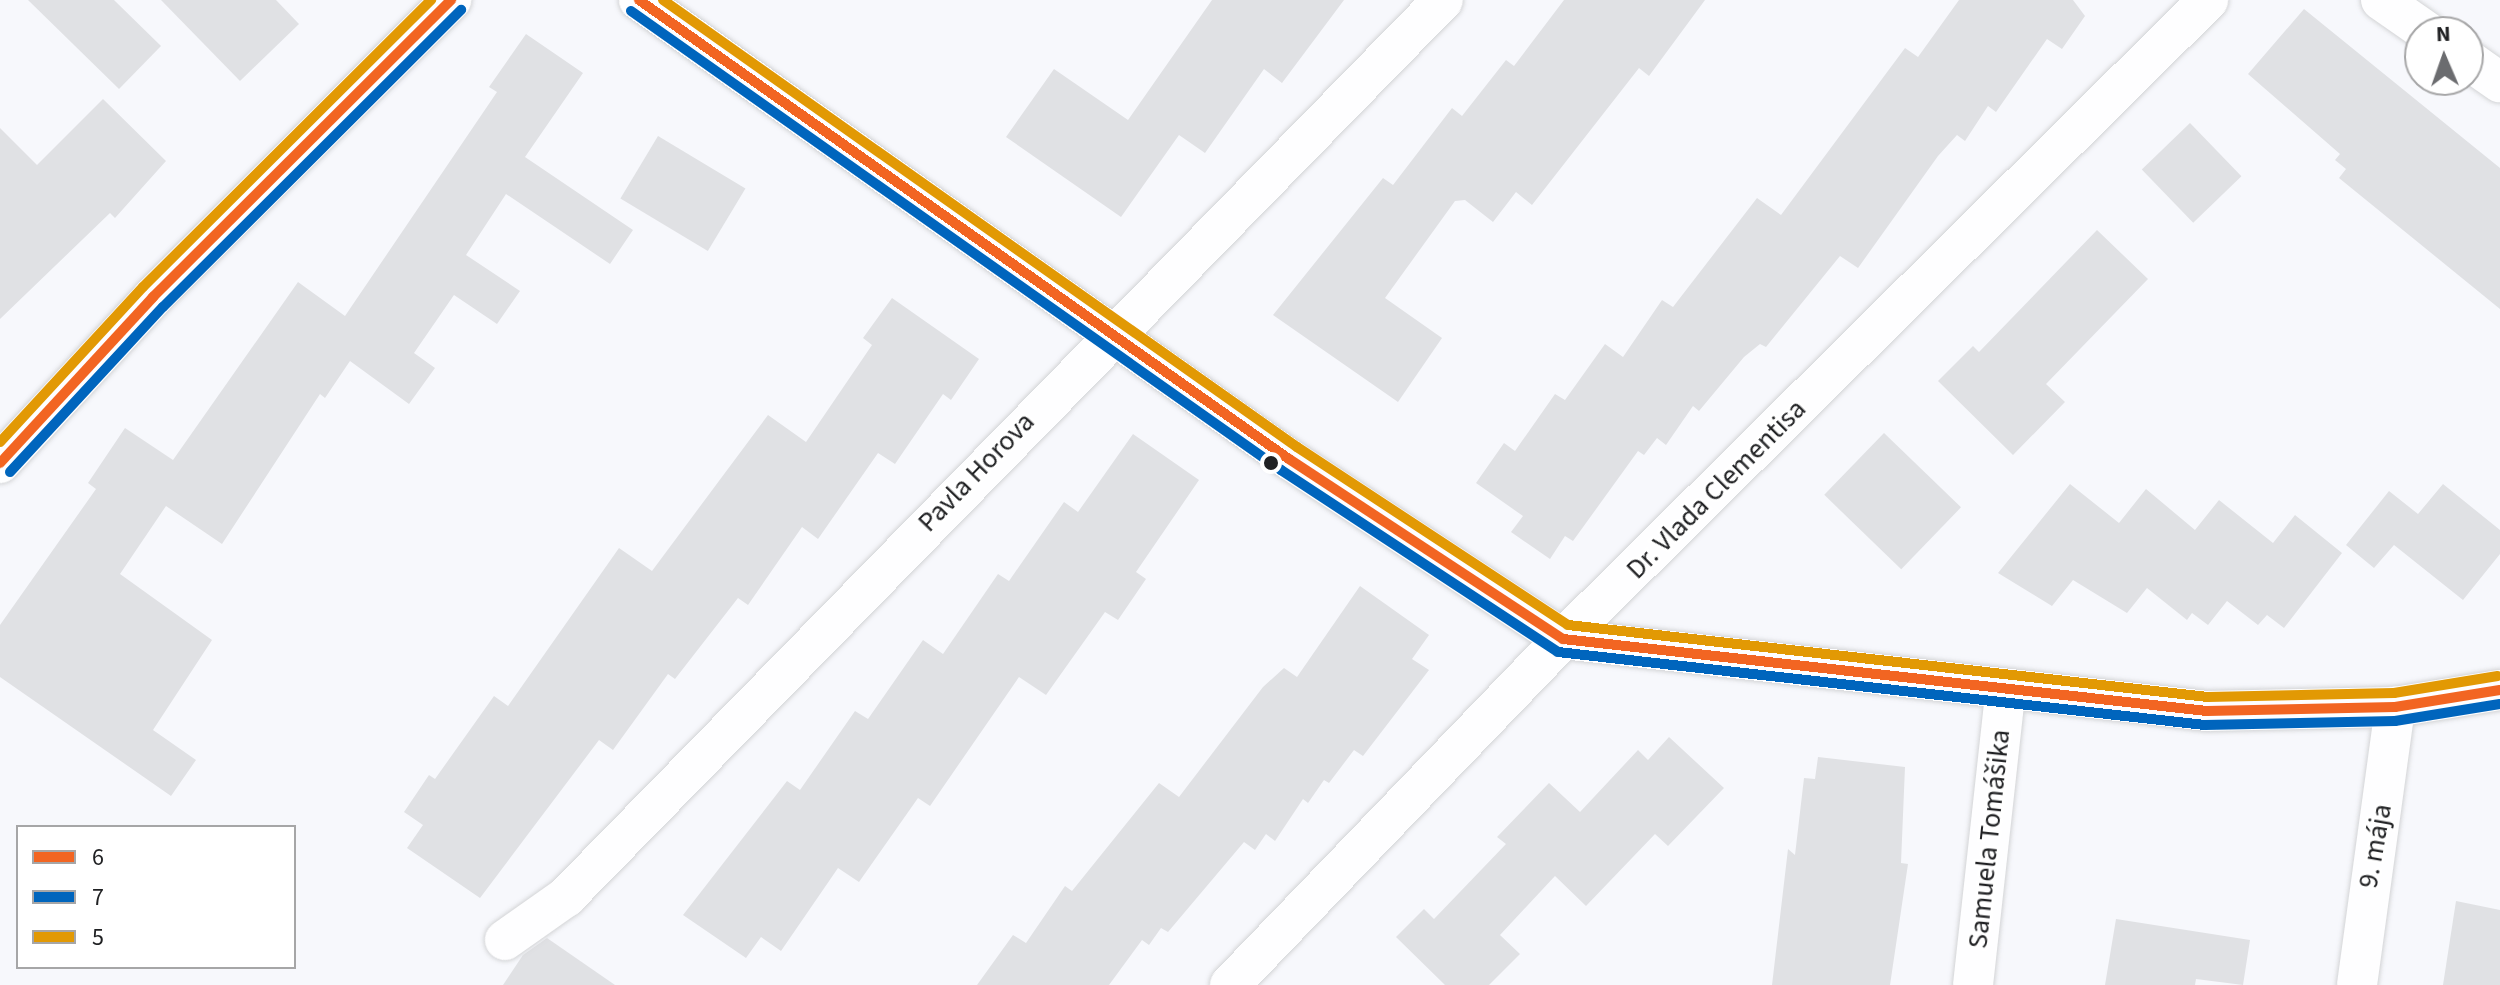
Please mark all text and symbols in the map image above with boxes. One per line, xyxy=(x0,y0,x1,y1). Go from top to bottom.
north arrow xyxy=(2404,16,2484,96)
text: N xyxy=(2435,18,2451,50)
street label: Dr. Vlada Clementisa xyxy=(1619,392,1813,586)
street label: Pavla Horova xyxy=(911,405,1041,539)
unlabelled marker xyxy=(1263,455,1279,471)
street label: Samuela Tomášika xyxy=(1961,728,2017,950)
street label: 9. mája xyxy=(2351,801,2399,891)
legend xyxy=(16,825,296,969)
text: 6 xyxy=(92,840,104,875)
text: 7 xyxy=(92,880,104,915)
text: 5 xyxy=(92,920,104,955)

